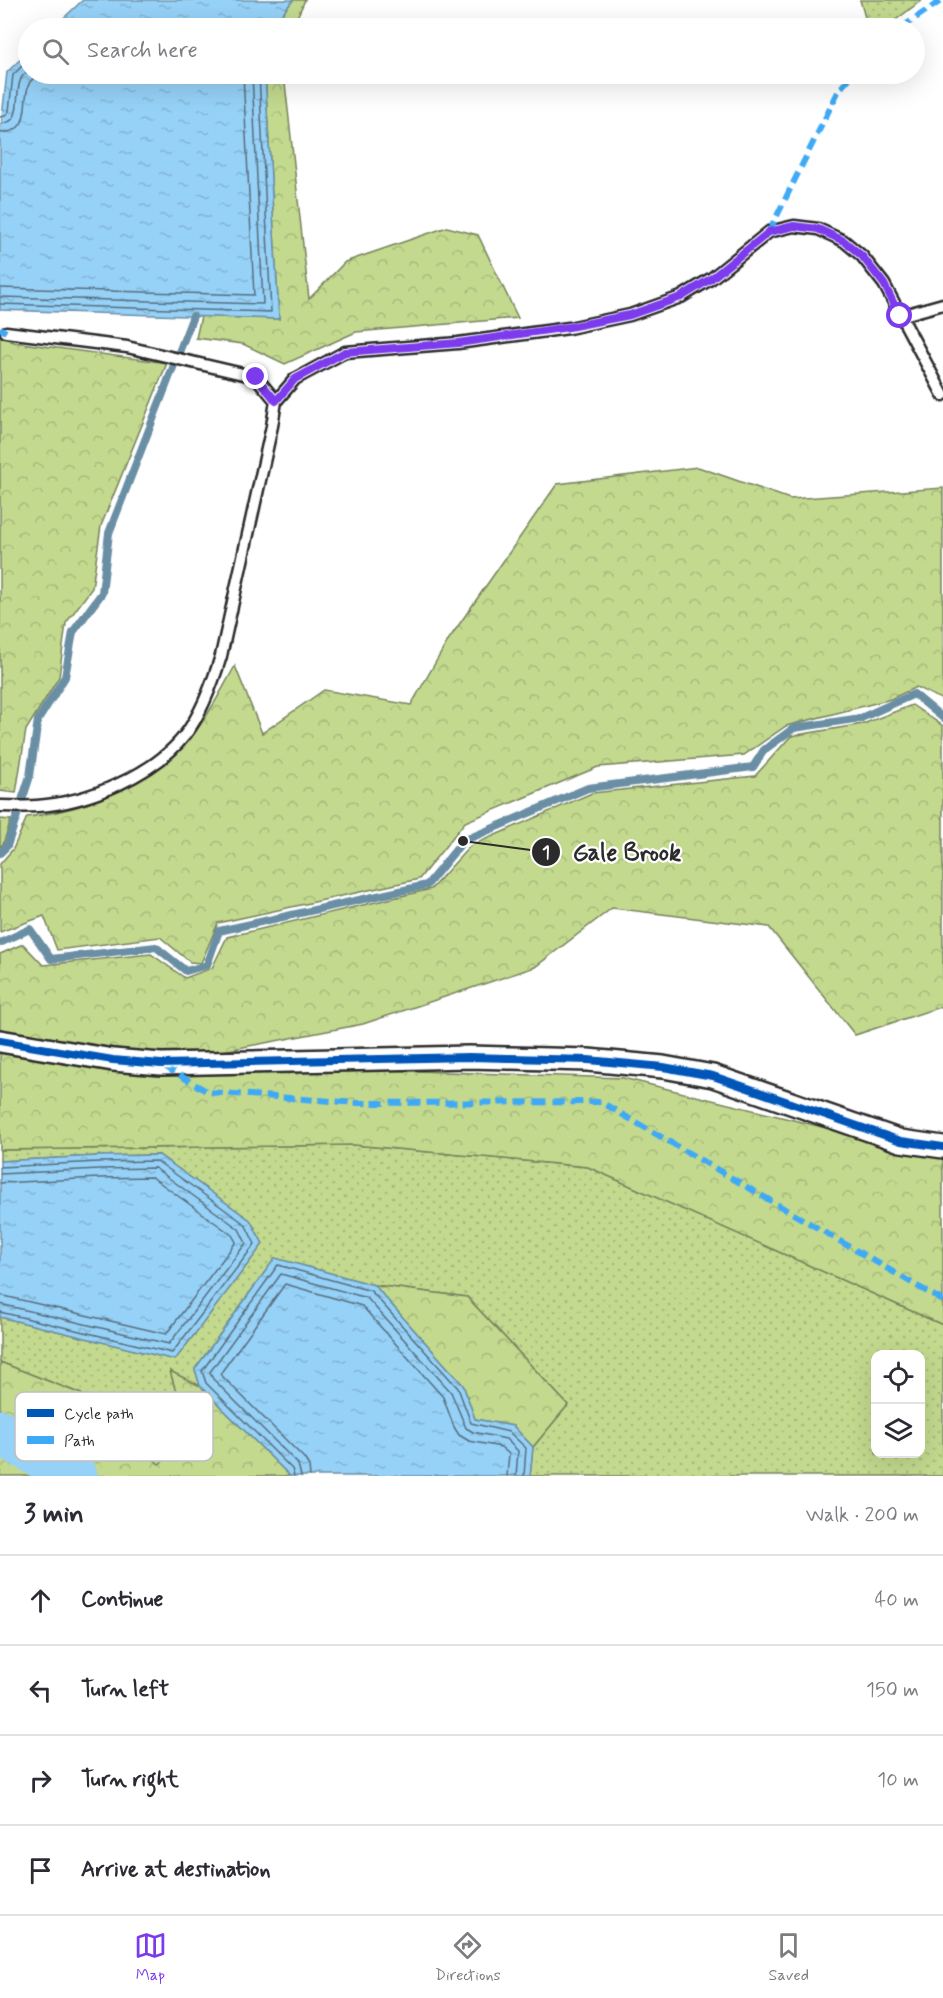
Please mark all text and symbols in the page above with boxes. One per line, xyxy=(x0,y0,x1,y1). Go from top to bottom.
search box xyxy=(18,18,925,84)
icon: search xyxy=(39,35,72,68)
text: Search here xyxy=(87,37,198,65)
route start xyxy=(886,302,912,328)
route end xyxy=(242,363,268,389)
callout: Gale Brook xyxy=(531,831,693,873)
text: Gale Brook xyxy=(573,838,681,869)
text: 1 xyxy=(542,841,550,865)
map controls xyxy=(871,1350,925,1458)
button: locate xyxy=(871,1350,925,1404)
legend xyxy=(15,1392,213,1461)
text: Cycle path xyxy=(64,1404,134,1425)
button: layers xyxy=(871,1404,925,1458)
text: Path xyxy=(64,1431,95,1452)
text: 3 min xyxy=(24,1498,84,1532)
text: Walk · 200 m xyxy=(806,1502,919,1529)
icon: ahead xyxy=(24,1584,57,1617)
text: Continue xyxy=(81,1586,163,1614)
text: 40 m xyxy=(875,1587,919,1614)
icon: left xyxy=(24,1674,57,1707)
text: Turn left xyxy=(81,1676,169,1704)
text: 150 m xyxy=(866,1677,919,1704)
icon: right xyxy=(24,1764,57,1797)
text: Turn right xyxy=(81,1766,179,1794)
text: 10 m xyxy=(877,1767,919,1794)
icon: arrive xyxy=(24,1854,57,1887)
text: Arrive at destination xyxy=(81,1856,271,1884)
tab: Map xyxy=(134,1929,167,1986)
tab: Directions xyxy=(435,1929,501,1986)
tab: Saved xyxy=(769,1929,809,1986)

